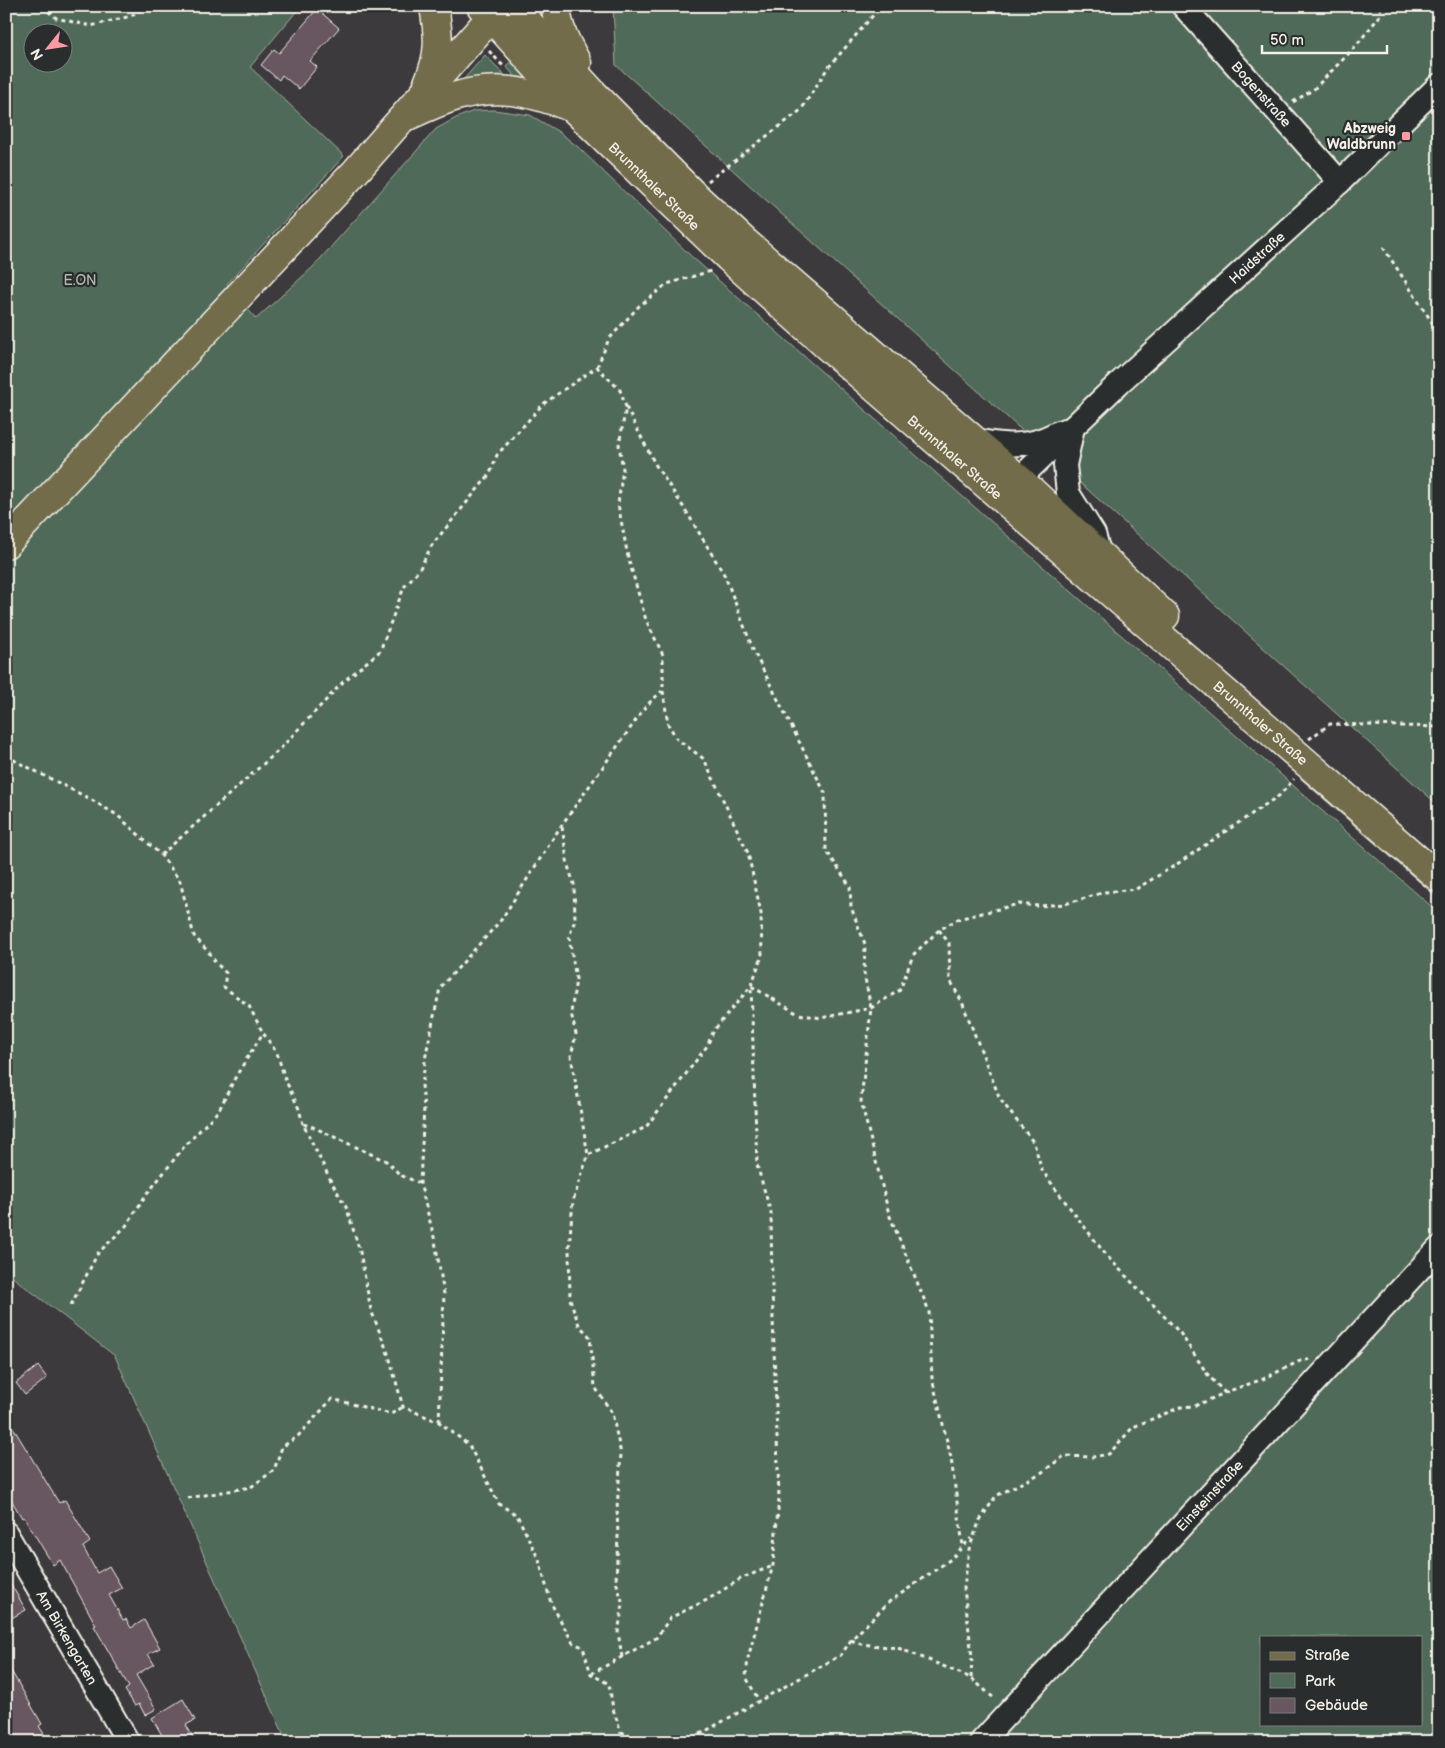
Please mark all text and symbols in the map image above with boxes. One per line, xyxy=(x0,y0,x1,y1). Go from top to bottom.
north arrow xyxy=(22,22,72,72)
scale bar xyxy=(1262,22,1388,54)
text: 50 m xyxy=(1270,31,1304,50)
text: N xyxy=(27,45,47,63)
street label: Bogenstraße xyxy=(1228,58,1295,131)
place label: Abzweig Waldbrunn xyxy=(1327,120,1396,153)
marker: Abzweig Waldbrunn xyxy=(1400,130,1412,142)
street label: Brunnthaler Straße xyxy=(605,139,703,234)
street label: Haidstraße xyxy=(1226,228,1289,288)
park label: E.ON xyxy=(63,272,97,289)
street label: Brunnthaler Straße xyxy=(904,412,1005,503)
street label: Brunnthaler Straße xyxy=(1209,678,1311,769)
street label: Einsteinstraße xyxy=(1173,1457,1247,1535)
street label: Am Birkengarten xyxy=(32,1588,101,1688)
legend xyxy=(1260,1636,1422,1726)
text: Straße xyxy=(1305,1646,1350,1665)
text: Park xyxy=(1305,1672,1336,1691)
text: Gebäude xyxy=(1305,1696,1368,1715)

